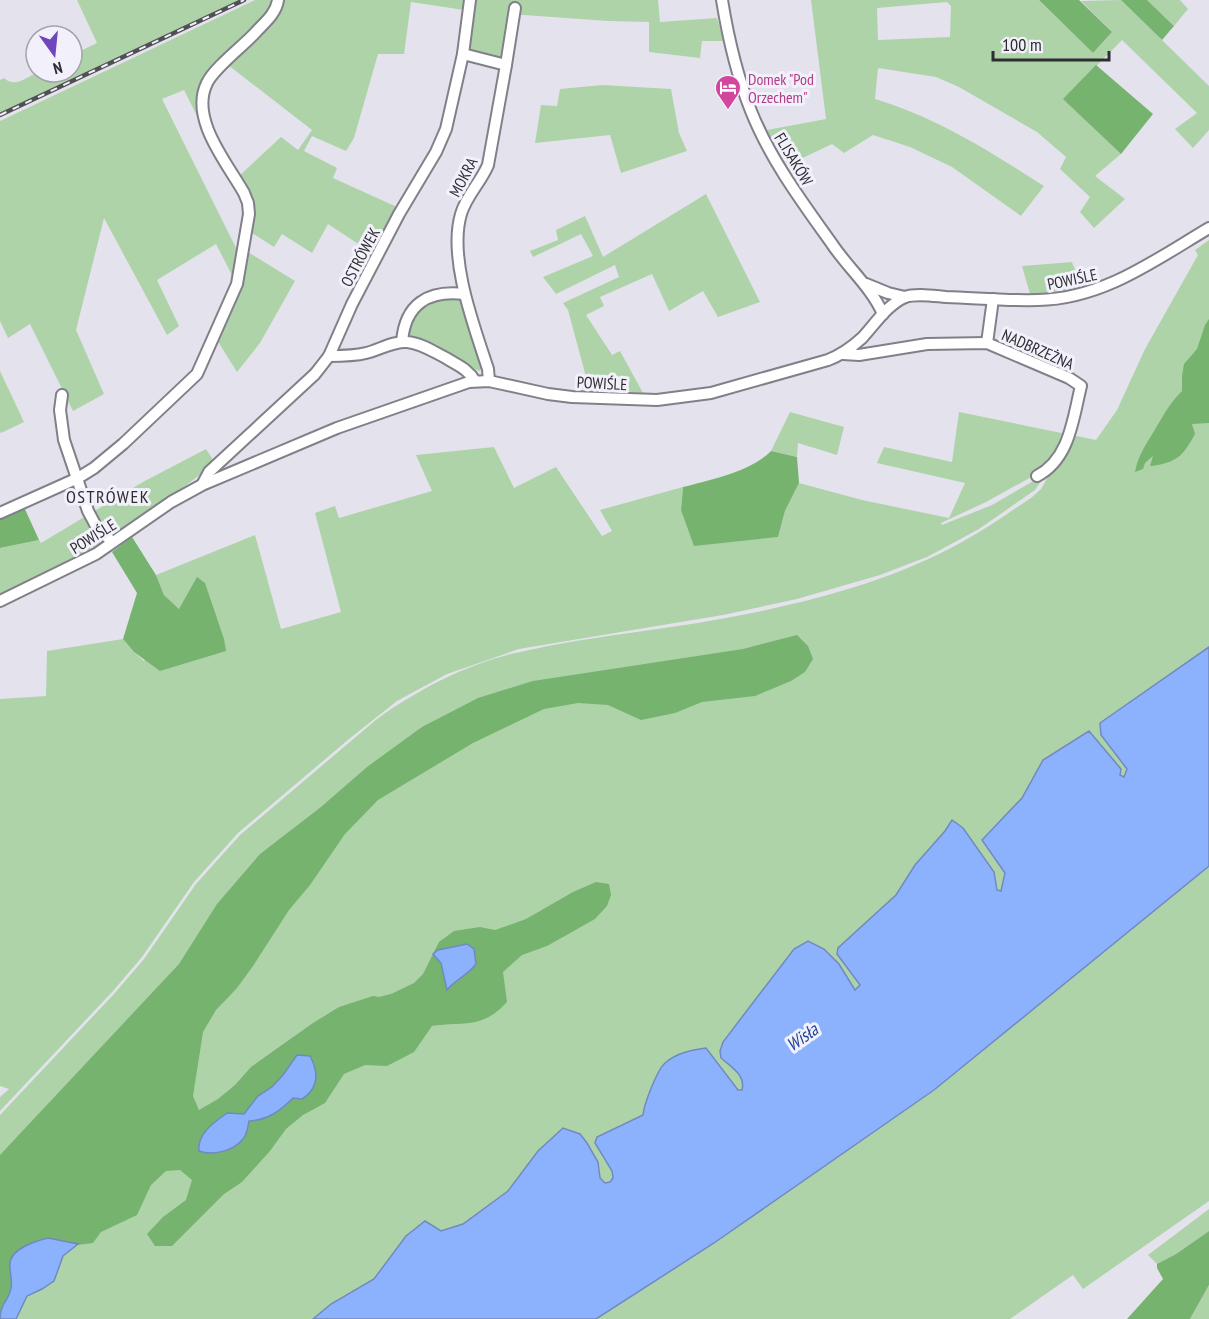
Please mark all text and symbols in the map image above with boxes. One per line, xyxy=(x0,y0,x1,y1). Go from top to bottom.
north arrow xyxy=(24,24,84,84)
scale bar xyxy=(993,24,1108,62)
text: 100 m xyxy=(1002,33,1042,56)
text: N xyxy=(51,58,65,79)
place label: Domek "Pod Orzechem" xyxy=(748,69,814,107)
hotel icon: Domek "Pod Orzechem" xyxy=(713,73,743,111)
street label: FLISAKÓW xyxy=(770,129,818,189)
street label: MOKRA xyxy=(444,153,482,200)
street label: OSTRÓWEK xyxy=(336,224,384,290)
street label: POWIŚLE xyxy=(1045,264,1099,294)
street label: NADBRZEŻNA xyxy=(999,324,1077,374)
street label: POWIŚLE xyxy=(576,372,628,394)
district label: OSTRÓWEK xyxy=(66,485,150,508)
street label: POWIŚLE xyxy=(66,514,120,558)
water label: Wisła xyxy=(782,1018,823,1056)

